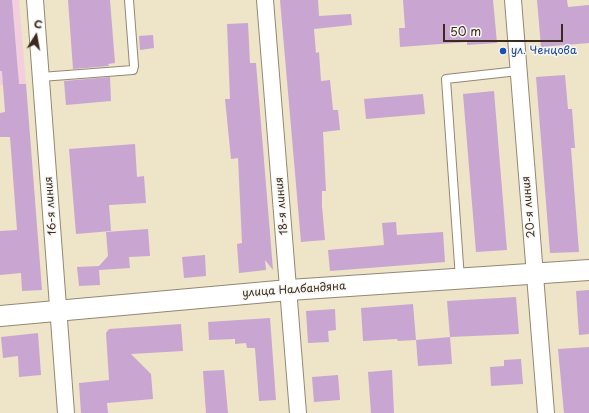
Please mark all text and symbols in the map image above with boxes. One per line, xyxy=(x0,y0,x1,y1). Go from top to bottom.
text: С xyxy=(33,15,44,33)
north arrow xyxy=(16,16,56,56)
scale bar xyxy=(445,16,565,42)
text: 50 m xyxy=(450,22,481,40)
place label: ул. Ченцова xyxy=(511,44,577,58)
marker: ул. Ченцова xyxy=(498,46,508,56)
street label: 20-я линия xyxy=(520,175,538,239)
street label: 16-я линия xyxy=(42,176,60,236)
street label: 18-я линия xyxy=(273,176,291,236)
street label: улица Налбандяна xyxy=(242,280,346,300)

